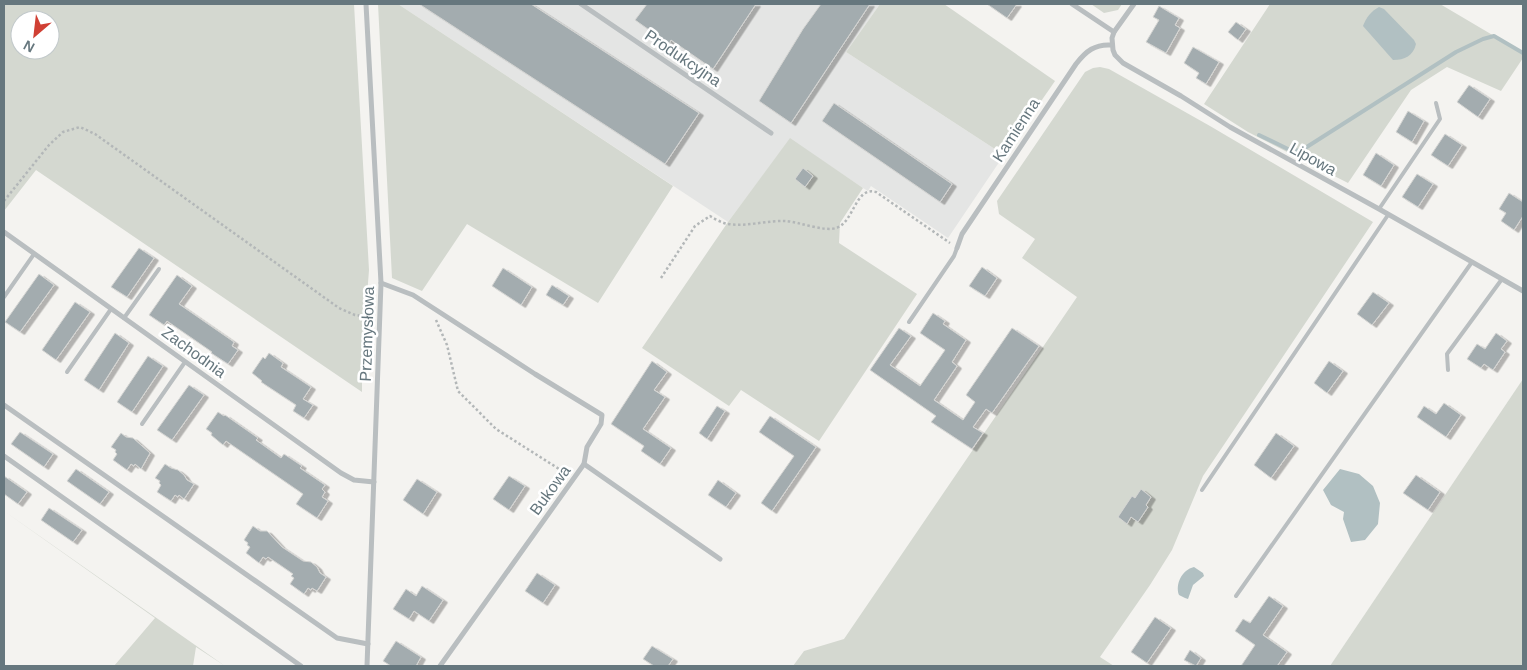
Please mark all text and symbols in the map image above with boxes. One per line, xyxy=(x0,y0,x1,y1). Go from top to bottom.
north arrow xyxy=(10,10,60,60)
street label: Produkcyjna xyxy=(642,26,724,90)
text: N xyxy=(21,37,37,56)
street label: Kamienna xyxy=(989,95,1043,165)
street label: Lipowa xyxy=(1287,139,1339,179)
street label: Przemysłowa xyxy=(357,286,377,382)
street label: Zachodnia xyxy=(159,323,229,381)
street label: Bukowa xyxy=(526,462,574,518)

